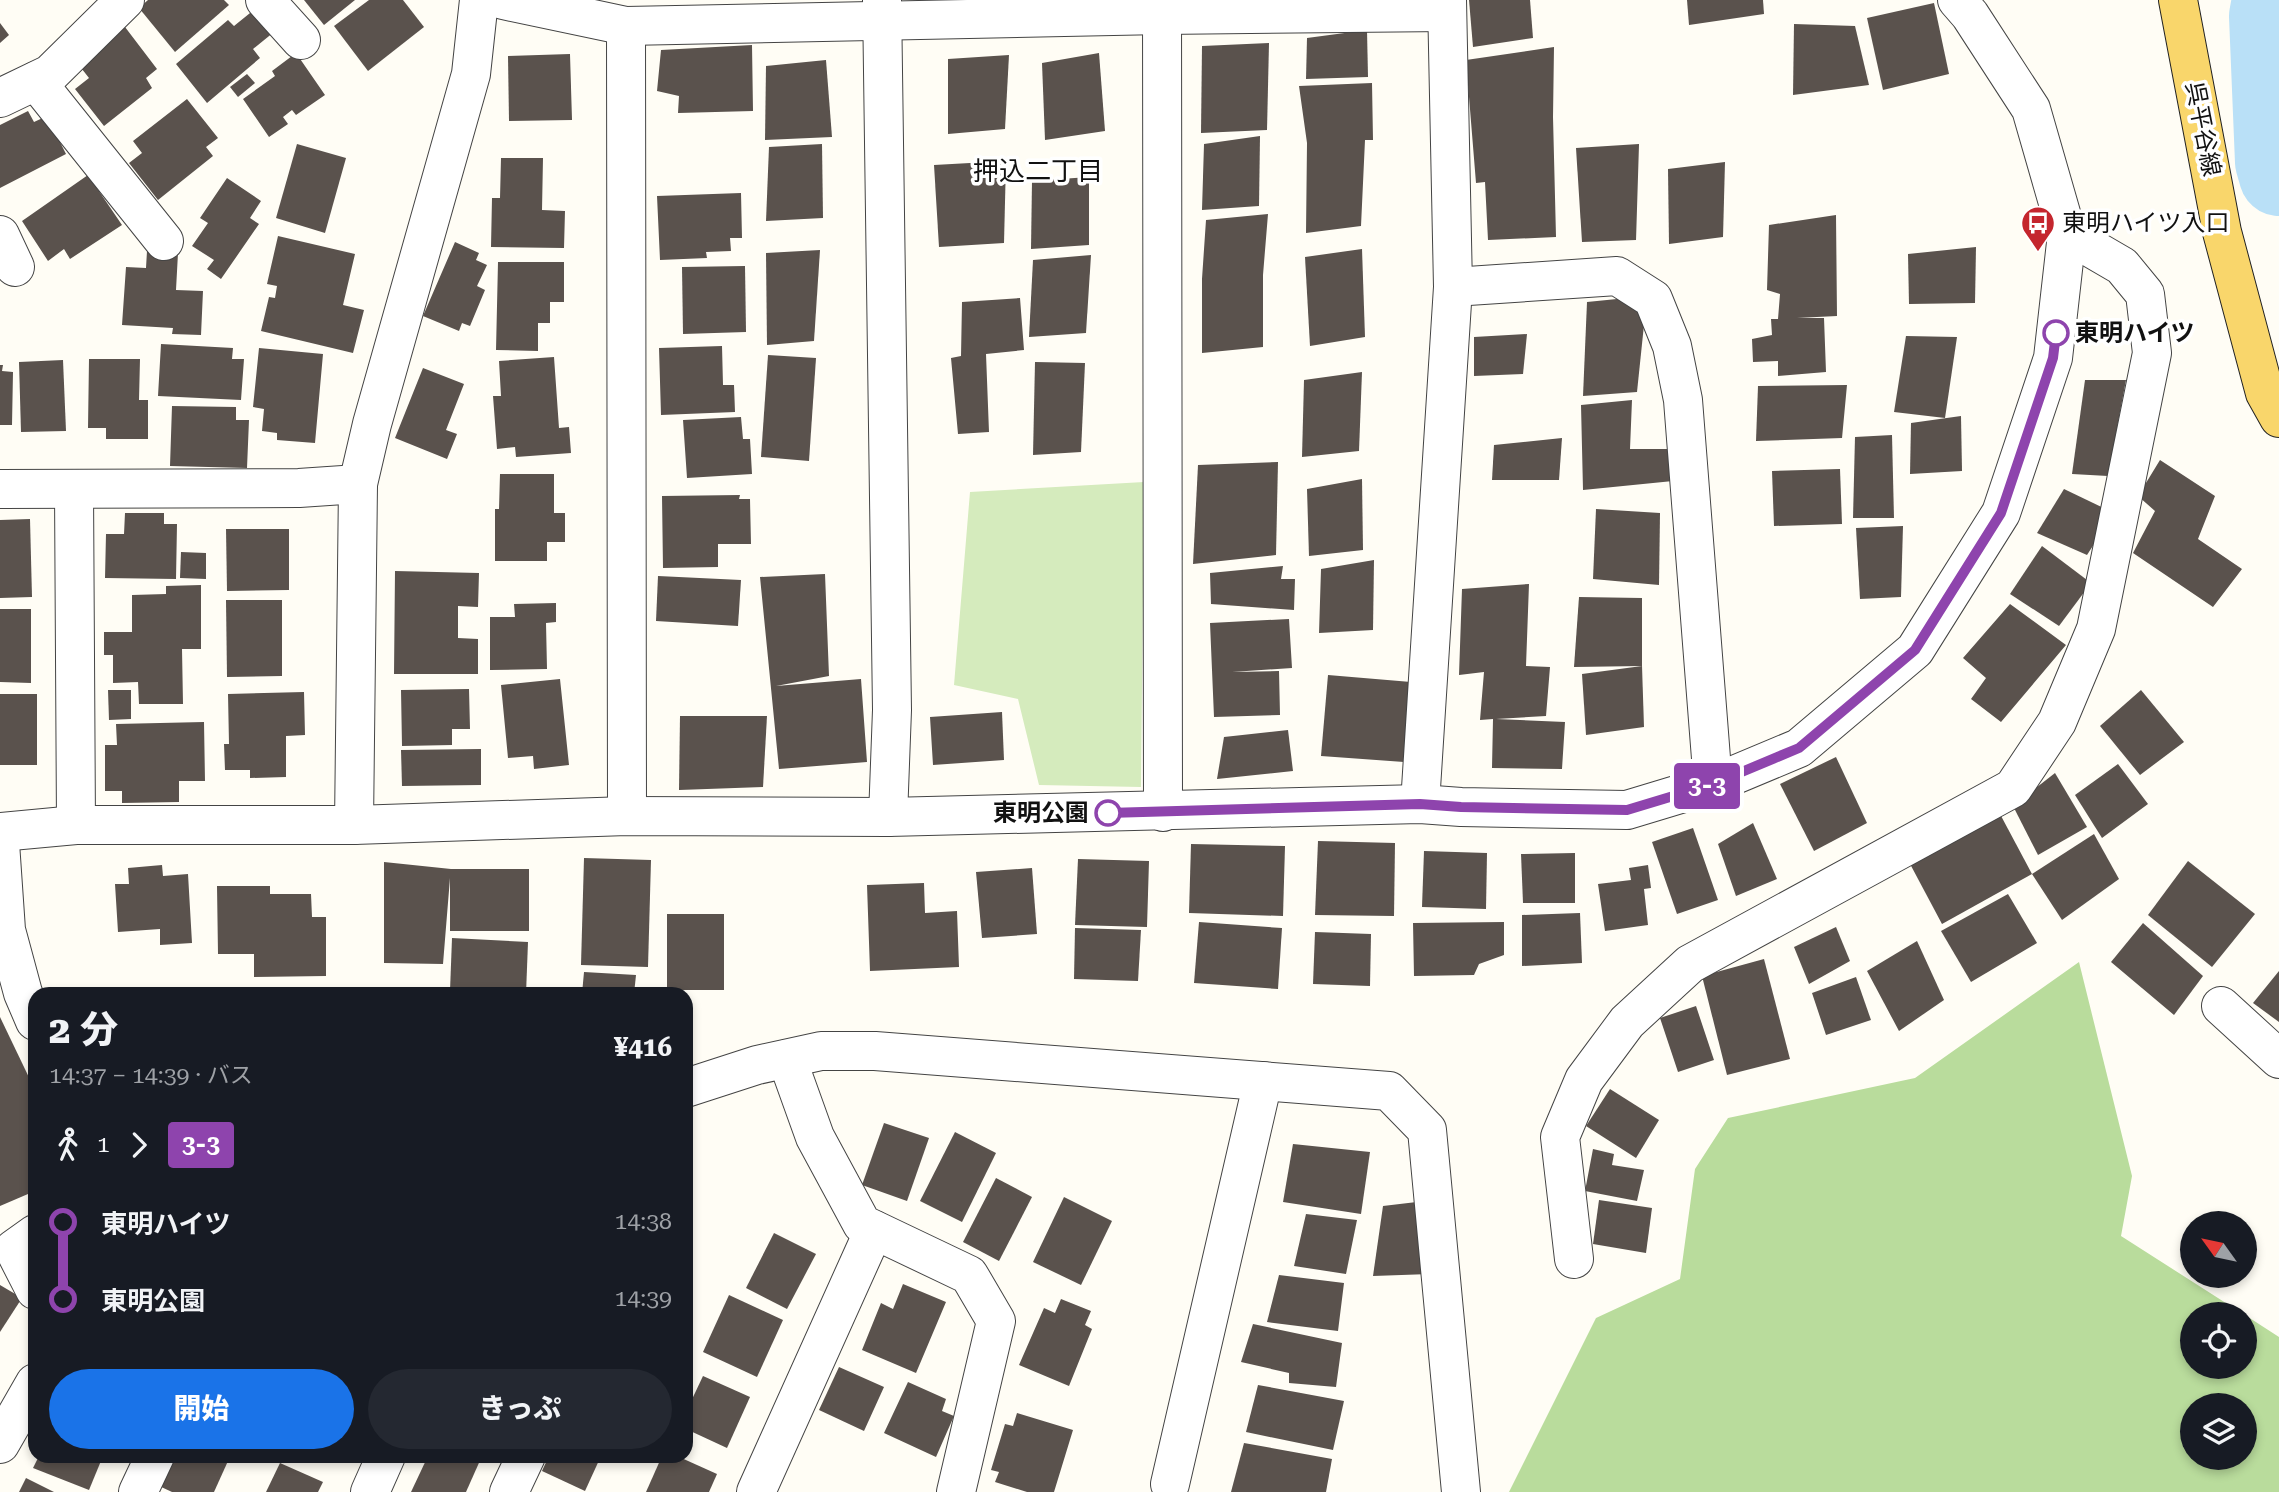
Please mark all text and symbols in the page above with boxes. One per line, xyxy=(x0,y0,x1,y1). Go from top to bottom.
street label: 呉平谷線 xyxy=(2180,79,2226,179)
district label: 押込二丁目 xyxy=(973,156,1103,186)
bus stop icon: 東明ハイツ入口 xyxy=(2019,204,2057,253)
place label: 東明ハイツ入口 xyxy=(2062,209,2230,237)
place label: 東明ハイツ xyxy=(2075,319,2195,347)
marker: 東明ハイツ xyxy=(2043,320,2069,346)
line badge: 3-3 xyxy=(1667,763,1747,809)
text: 3-3 xyxy=(1688,772,1726,800)
place label: 東明公園 xyxy=(993,799,1089,827)
marker: 東明公園 xyxy=(1095,800,1121,826)
text: 2 分 xyxy=(49,1008,118,1052)
text: ¥416 xyxy=(614,1032,672,1062)
text: 14:37 – 14:39 · バス xyxy=(49,1062,253,1089)
icon: walk xyxy=(49,1126,87,1164)
icon: forward xyxy=(120,1126,158,1164)
text: 1 xyxy=(97,1131,110,1158)
text: 3-3 xyxy=(182,1131,220,1159)
text: 14:38 xyxy=(615,1208,672,1235)
text: 東明ハイツ xyxy=(101,1209,230,1239)
north arrow xyxy=(2180,1211,2258,1288)
map controls xyxy=(2180,1211,2257,1470)
text: 14:39 xyxy=(615,1285,672,1312)
text: 東明公園 xyxy=(101,1286,205,1316)
button: locate xyxy=(2180,1302,2257,1379)
button: 開始 xyxy=(49,1369,354,1449)
button: きっぷ xyxy=(368,1369,672,1449)
button: layers xyxy=(2180,1393,2257,1470)

